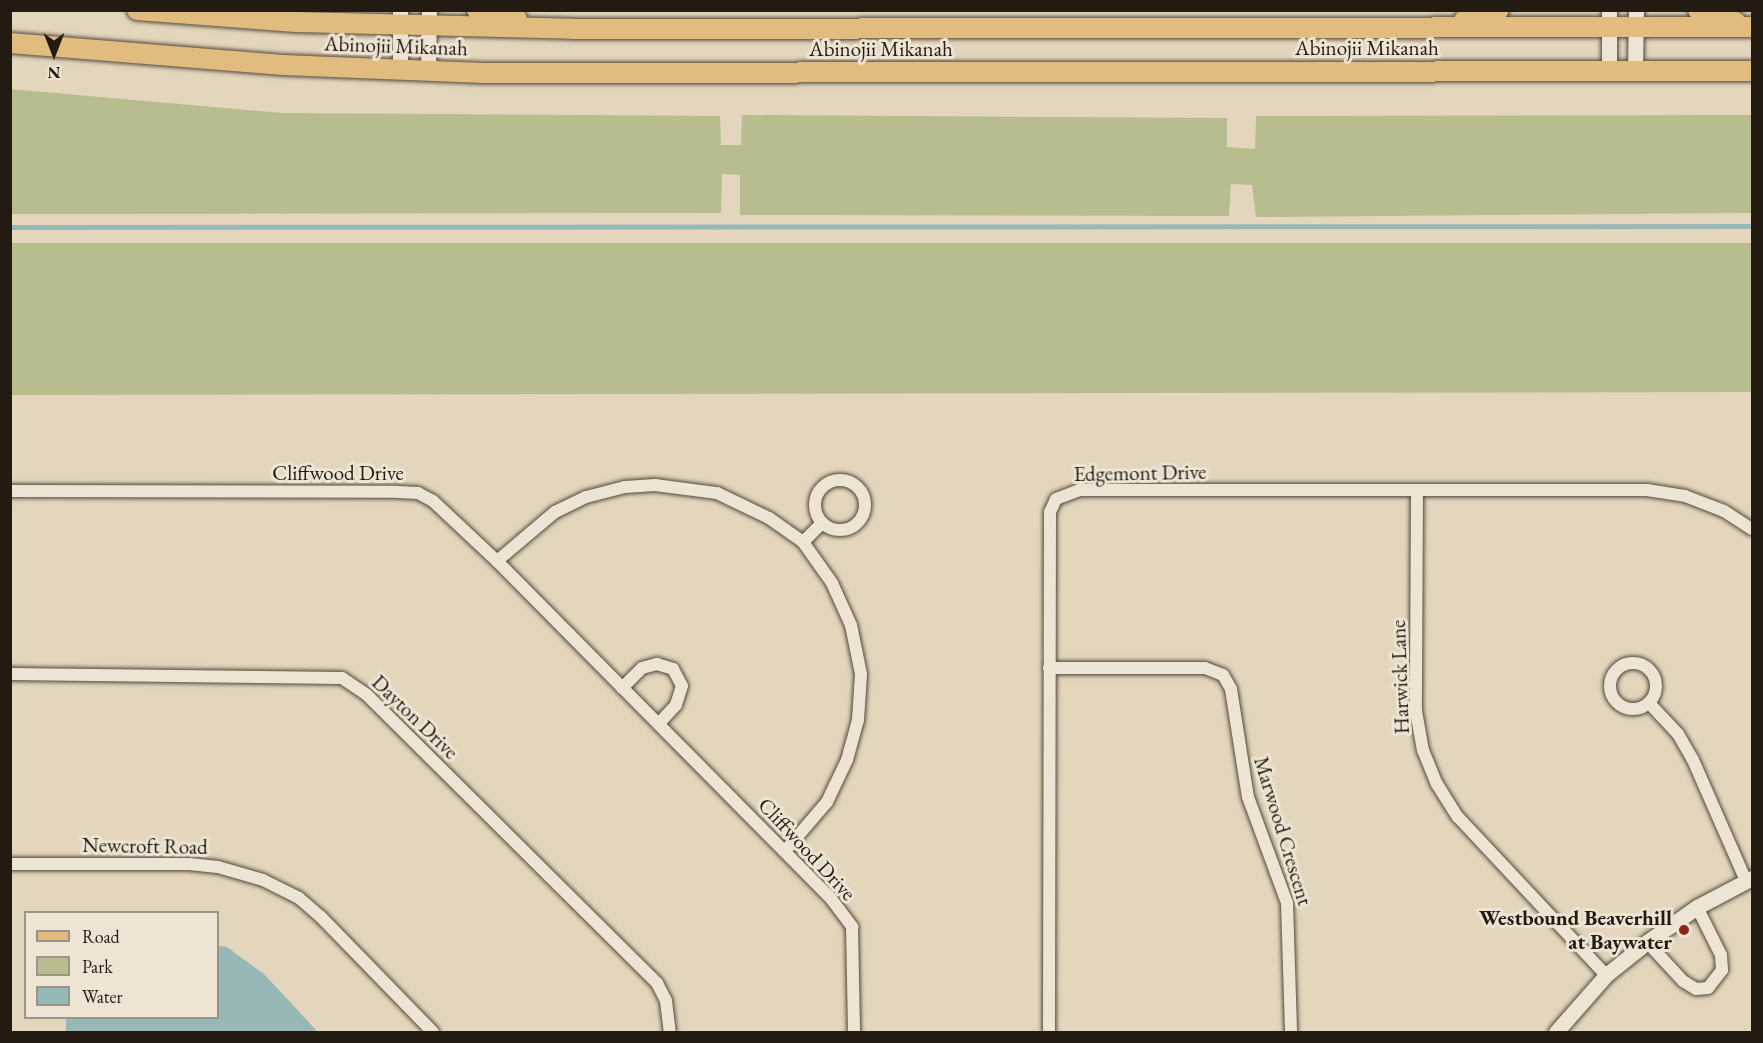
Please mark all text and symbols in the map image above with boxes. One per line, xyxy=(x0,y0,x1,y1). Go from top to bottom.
north arrow xyxy=(24,24,84,84)
street label: Abinojii Mikanah xyxy=(324,31,468,61)
street label: Abinojii Mikanah xyxy=(1295,35,1439,61)
street label: Abinojii Mikanah xyxy=(809,36,953,62)
text: N xyxy=(48,62,60,83)
street label: Edgemont Drive xyxy=(1073,459,1207,487)
street label: Cliffwood Drive xyxy=(272,460,404,486)
street label: Harwick Lane xyxy=(1385,619,1415,735)
street label: Dayton Drive xyxy=(367,670,463,764)
street label: Marwood Crescent xyxy=(1248,754,1318,908)
street label: Cliffwood Drive xyxy=(753,792,861,906)
street label: Newcroft Road xyxy=(82,832,208,860)
place label: Westbound Beaverhill at Baywater xyxy=(1479,905,1672,955)
legend xyxy=(24,911,219,1019)
marker: Westbound Beaverhill at Baywater xyxy=(1677,923,1691,937)
text: Road xyxy=(82,925,120,948)
text: Park xyxy=(82,955,113,978)
text: Water xyxy=(82,985,123,1008)

